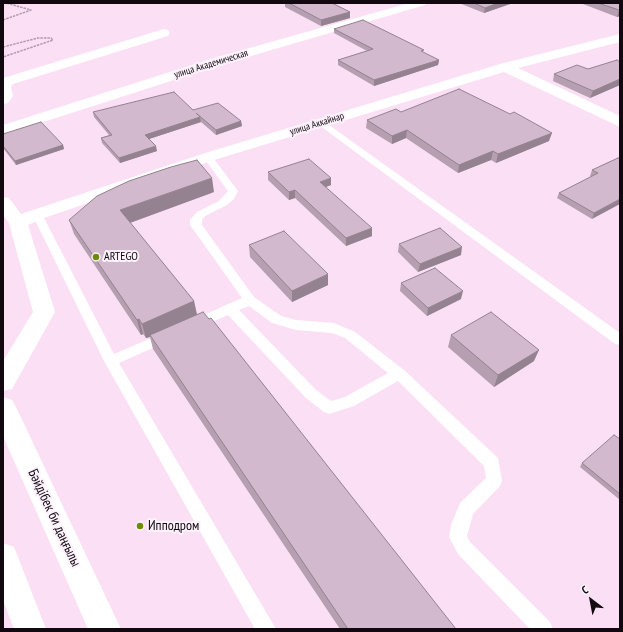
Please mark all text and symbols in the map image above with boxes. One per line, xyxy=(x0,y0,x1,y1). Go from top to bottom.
street label: улица Академическая xyxy=(173,47,249,81)
street label: улица Аккайнар xyxy=(288,110,346,138)
place label: ARTEGO xyxy=(104,250,138,264)
marker: ARTEGO xyxy=(91,252,101,262)
street label: Бәйдібек би даңғылы xyxy=(24,467,84,569)
place label: Ипподром xyxy=(148,518,199,534)
marker: Ипподром xyxy=(135,521,145,531)
north arrow xyxy=(571,580,611,620)
text: С xyxy=(579,583,590,597)

